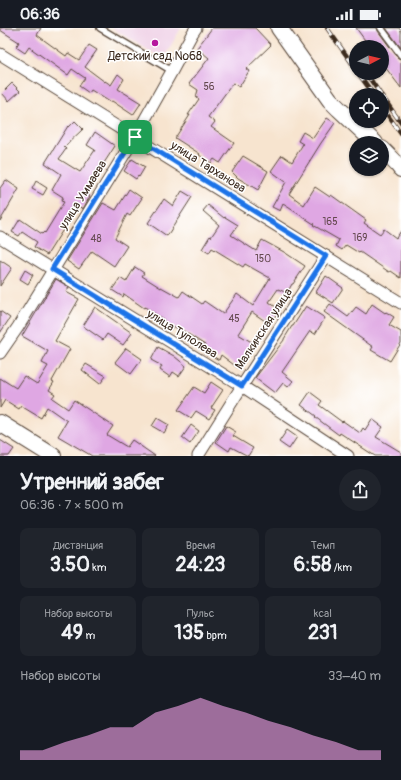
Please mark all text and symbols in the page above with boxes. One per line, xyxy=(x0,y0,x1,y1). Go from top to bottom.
text: 06:36 xyxy=(20,5,60,24)
marker: Детский сад №68 xyxy=(150,38,160,48)
north arrow xyxy=(349,40,389,80)
map controls xyxy=(349,40,389,176)
place label: Детский сад №68 xyxy=(107,49,202,64)
house number: 56 xyxy=(203,81,215,93)
button: locate xyxy=(349,88,389,128)
pin xyxy=(118,120,152,154)
icon: arrive xyxy=(124,126,146,148)
button: layers xyxy=(349,136,389,176)
street label: улица Тарханова xyxy=(167,137,249,196)
street label: улица Уммаева xyxy=(55,157,110,233)
house number: 165 xyxy=(322,216,338,228)
house number: 169 xyxy=(353,232,367,244)
house number: 48 xyxy=(91,233,101,245)
house number: 150 xyxy=(255,253,271,265)
street label: Малкинская улица xyxy=(232,285,296,373)
street label: улица Туполева xyxy=(143,306,220,362)
house number: 45 xyxy=(228,313,240,325)
text: Утренний забег xyxy=(20,468,164,496)
button: share xyxy=(339,469,381,511)
text: 06:36 · 7 × 500 m xyxy=(20,497,123,513)
text: Дистанция xyxy=(53,539,103,552)
text: Время xyxy=(186,539,215,552)
text: Темп xyxy=(311,539,335,552)
text: 3.50 xyxy=(50,552,90,577)
text: 24:23 xyxy=(176,552,225,577)
text: 6:58 xyxy=(294,552,331,577)
text: km xyxy=(90,561,107,574)
text: /km xyxy=(331,561,352,574)
text: Набор высоты xyxy=(44,607,112,620)
text: Пульс xyxy=(187,607,214,620)
text: kcal xyxy=(314,607,332,620)
text: 49 xyxy=(61,620,83,645)
text: 135 xyxy=(174,620,204,645)
text: 231 xyxy=(308,620,338,645)
text: m xyxy=(83,629,95,642)
text: bpm xyxy=(204,629,227,642)
text: Набор высоты xyxy=(20,668,101,684)
text: 33–40 m xyxy=(328,668,381,684)

